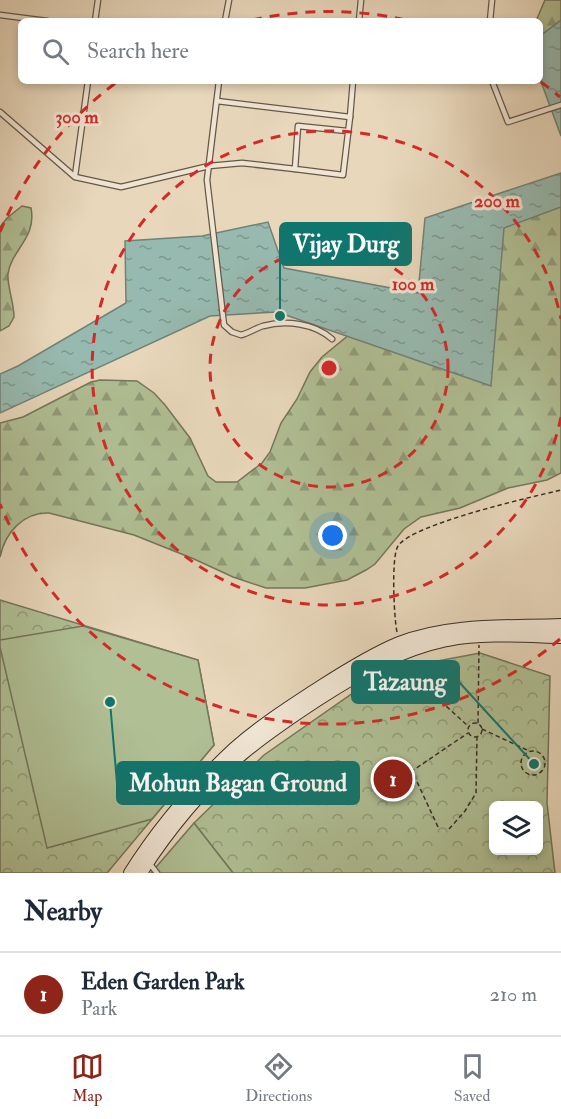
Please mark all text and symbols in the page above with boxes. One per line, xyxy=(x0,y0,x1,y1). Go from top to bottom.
search box xyxy=(18,18,543,84)
icon: search xyxy=(39,35,72,68)
text: Search here xyxy=(87,37,189,65)
text: 300 m xyxy=(55,106,100,129)
text: 200 m xyxy=(474,190,521,213)
callout: Vijay Durg xyxy=(280,223,411,265)
text: Vijay Durg xyxy=(292,229,401,260)
text: 100 m xyxy=(392,273,435,296)
centre of rings xyxy=(319,358,339,378)
your location xyxy=(318,521,347,550)
callout: Tazaung xyxy=(352,661,459,703)
text: Tazaung xyxy=(362,667,448,698)
pin: 1 xyxy=(374,756,412,802)
callout: Mohun Bagan Ground xyxy=(117,762,359,804)
text: Mohun Bagan Ground xyxy=(128,768,347,799)
map controls xyxy=(489,801,543,855)
button: layers xyxy=(489,801,543,855)
text: Nearby xyxy=(24,896,102,928)
text: Eden Garden Park xyxy=(81,968,245,996)
text: 1 xyxy=(40,982,47,1007)
text: 210 m xyxy=(490,982,537,1007)
text: Park xyxy=(81,996,117,1021)
tab: Map xyxy=(71,1050,104,1106)
tab: Directions xyxy=(245,1050,312,1106)
tab: Saved xyxy=(454,1050,490,1106)

